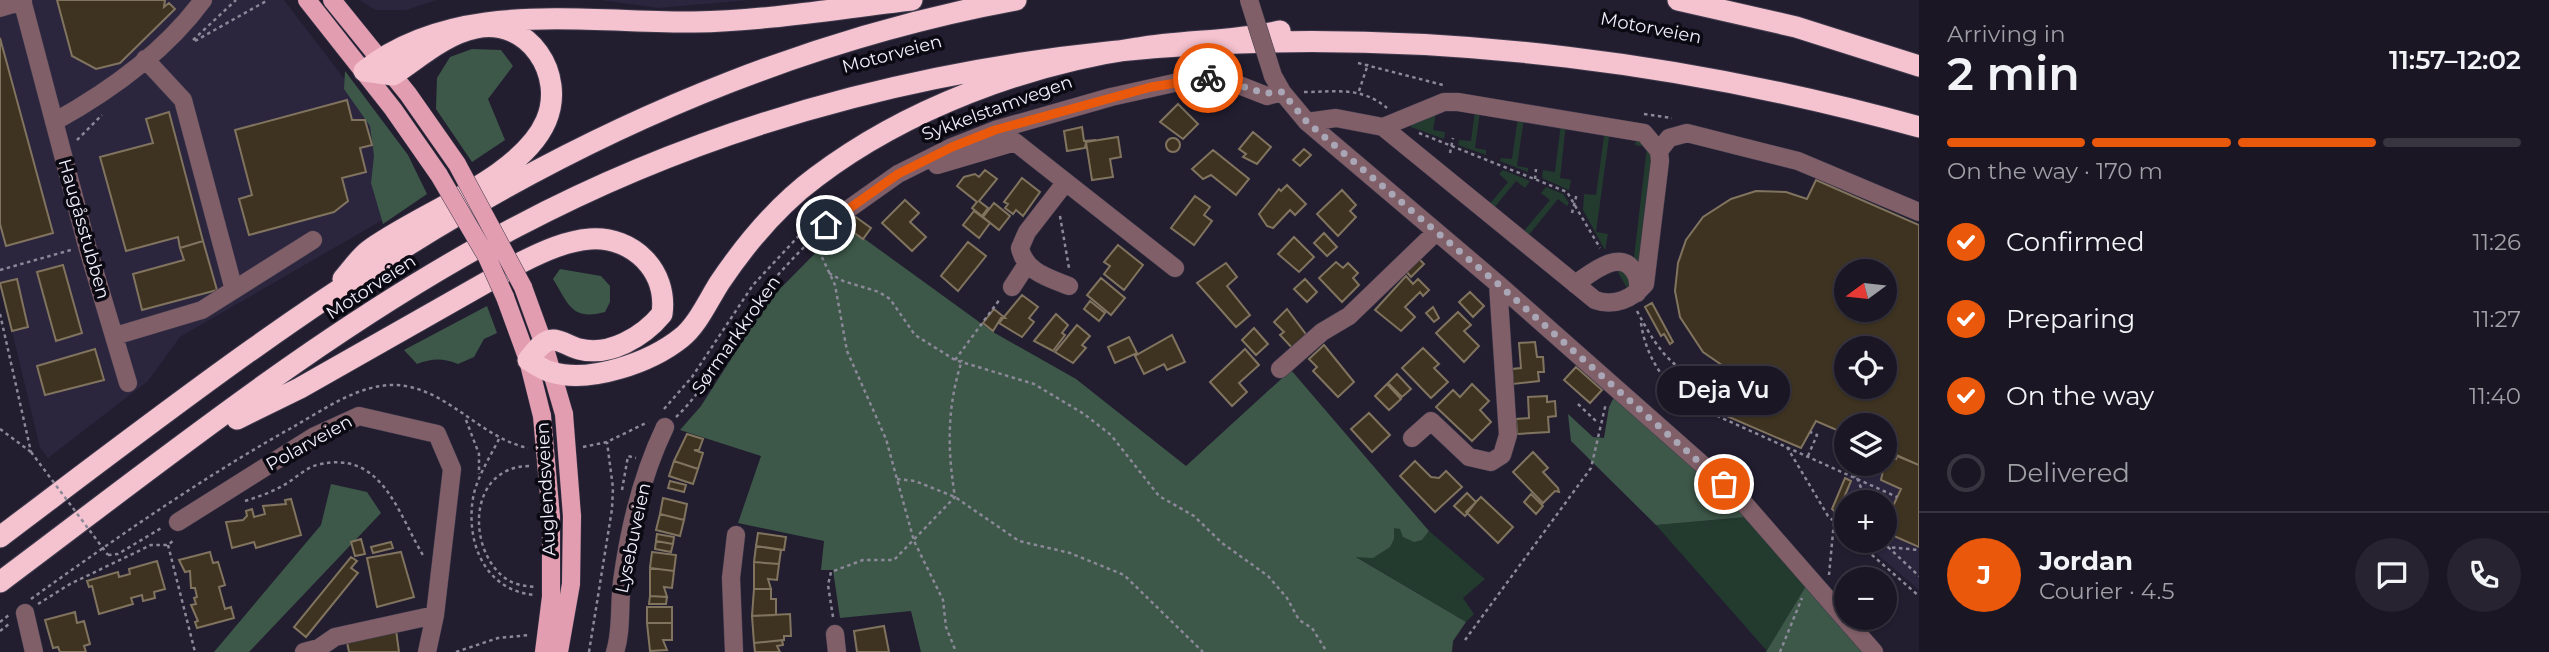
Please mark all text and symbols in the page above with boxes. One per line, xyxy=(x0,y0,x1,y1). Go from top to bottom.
street label: Motorveien xyxy=(1599,7,1703,49)
text: Arriving in xyxy=(1947,20,2066,48)
street label: Motorveien xyxy=(840,30,944,78)
courier xyxy=(1173,43,1243,113)
text: 11:57–12:02 xyxy=(2389,44,2521,76)
text: 2 min xyxy=(1947,45,2080,102)
icon: bike xyxy=(1189,59,1227,97)
street label: Sykkelstamvegen xyxy=(919,71,1075,145)
street label: Haugåsstubben xyxy=(53,156,115,302)
text: On the way · 170 m xyxy=(1947,157,2163,185)
pin xyxy=(796,195,856,255)
icon: home xyxy=(807,206,845,244)
icon: check xyxy=(1947,223,1985,261)
text: Confirmed xyxy=(2006,226,2145,258)
text: 11:26 xyxy=(2472,228,2521,256)
street label: Motorveien xyxy=(322,250,420,324)
north arrow xyxy=(1834,259,1897,322)
map controls xyxy=(1834,259,1897,630)
street label: Sørmarkkroken xyxy=(687,272,785,398)
icon: check xyxy=(1947,300,1985,338)
text: Preparing xyxy=(2006,303,2135,335)
text: 11:27 xyxy=(2473,305,2521,333)
button: locate xyxy=(1834,336,1897,399)
callout: Deja Vu xyxy=(1658,365,1790,414)
text: Deja Vu xyxy=(1678,376,1769,404)
icon: check xyxy=(1947,377,1985,415)
text: On the way xyxy=(2006,380,2154,412)
text: 11:40 xyxy=(2469,382,2521,410)
street label: Polarveien xyxy=(262,410,356,476)
button: layers xyxy=(1834,413,1897,476)
street label: Auglendsveien xyxy=(532,421,560,557)
pin xyxy=(1694,454,1754,514)
text: Delivered xyxy=(2006,457,2130,489)
icon: bag xyxy=(1705,465,1743,503)
street label: Lysebuveien xyxy=(611,481,655,595)
button: + xyxy=(1834,490,1897,553)
button: chat xyxy=(2355,538,2429,612)
button: phone xyxy=(2447,538,2521,612)
text: Jordan xyxy=(2039,545,2133,577)
text: J xyxy=(1977,559,1991,591)
button: − xyxy=(1834,567,1897,630)
text: Courier · 4.5 xyxy=(2039,577,2174,605)

